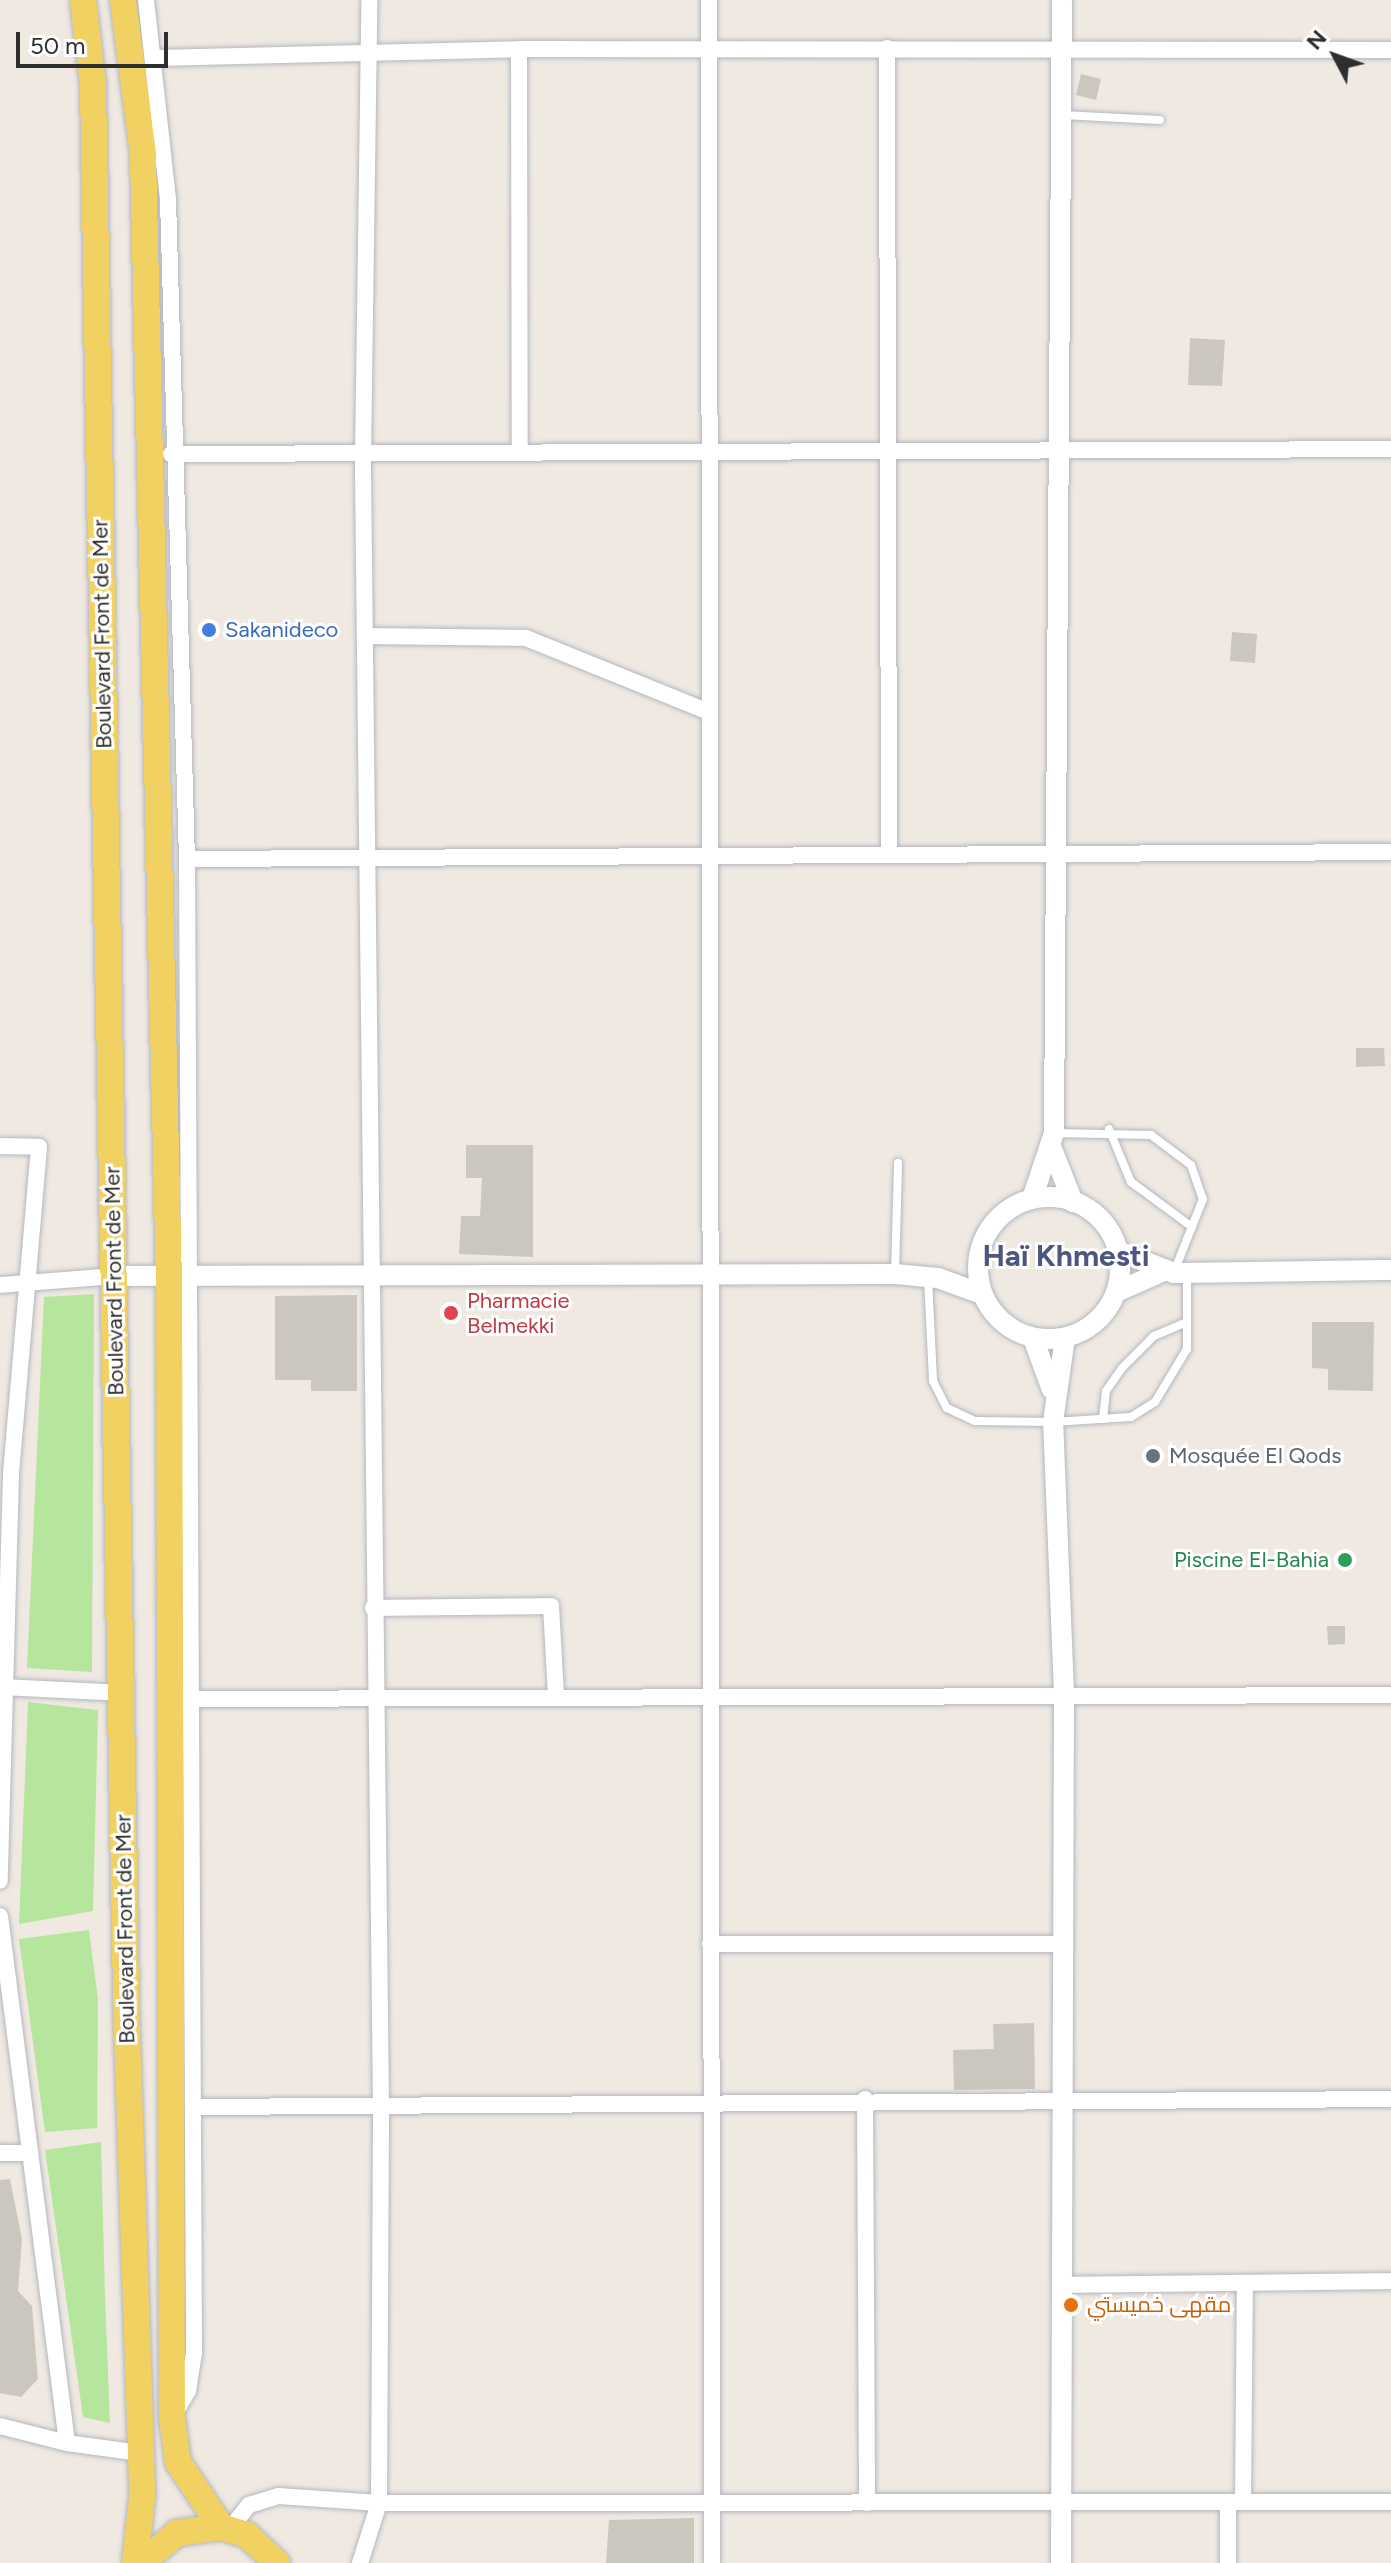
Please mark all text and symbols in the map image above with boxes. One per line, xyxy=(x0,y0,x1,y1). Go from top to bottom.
scale bar xyxy=(20,16,172,66)
north arrow xyxy=(1295,16,1375,96)
text: N xyxy=(1301,25,1332,55)
text: 50 m xyxy=(30,31,86,60)
street label: Boulevard Front de Mer xyxy=(87,519,117,749)
place label: Sakanideco xyxy=(225,617,338,643)
marker: Sakanideco xyxy=(200,621,218,639)
street label: Boulevard Front de Mer xyxy=(99,1166,129,1396)
district label: Haï Khmesti xyxy=(982,1238,1150,1274)
place label: Pharmacie Belmekki xyxy=(467,1287,570,1338)
marker: Pharmacie Belmekki xyxy=(442,1304,460,1322)
place label: Mosquée El Qods xyxy=(1169,1443,1341,1469)
marker: Mosquée El Qods xyxy=(1144,1447,1162,1465)
place label: Piscine El-Bahia xyxy=(1174,1547,1329,1573)
marker: Piscine El-Bahia xyxy=(1336,1551,1354,1569)
street label: Boulevard Front de Mer xyxy=(110,1814,140,2044)
place label: مقهى خميستي xyxy=(1087,2292,1231,2318)
marker: مقهى خميستي xyxy=(1062,2296,1080,2314)

